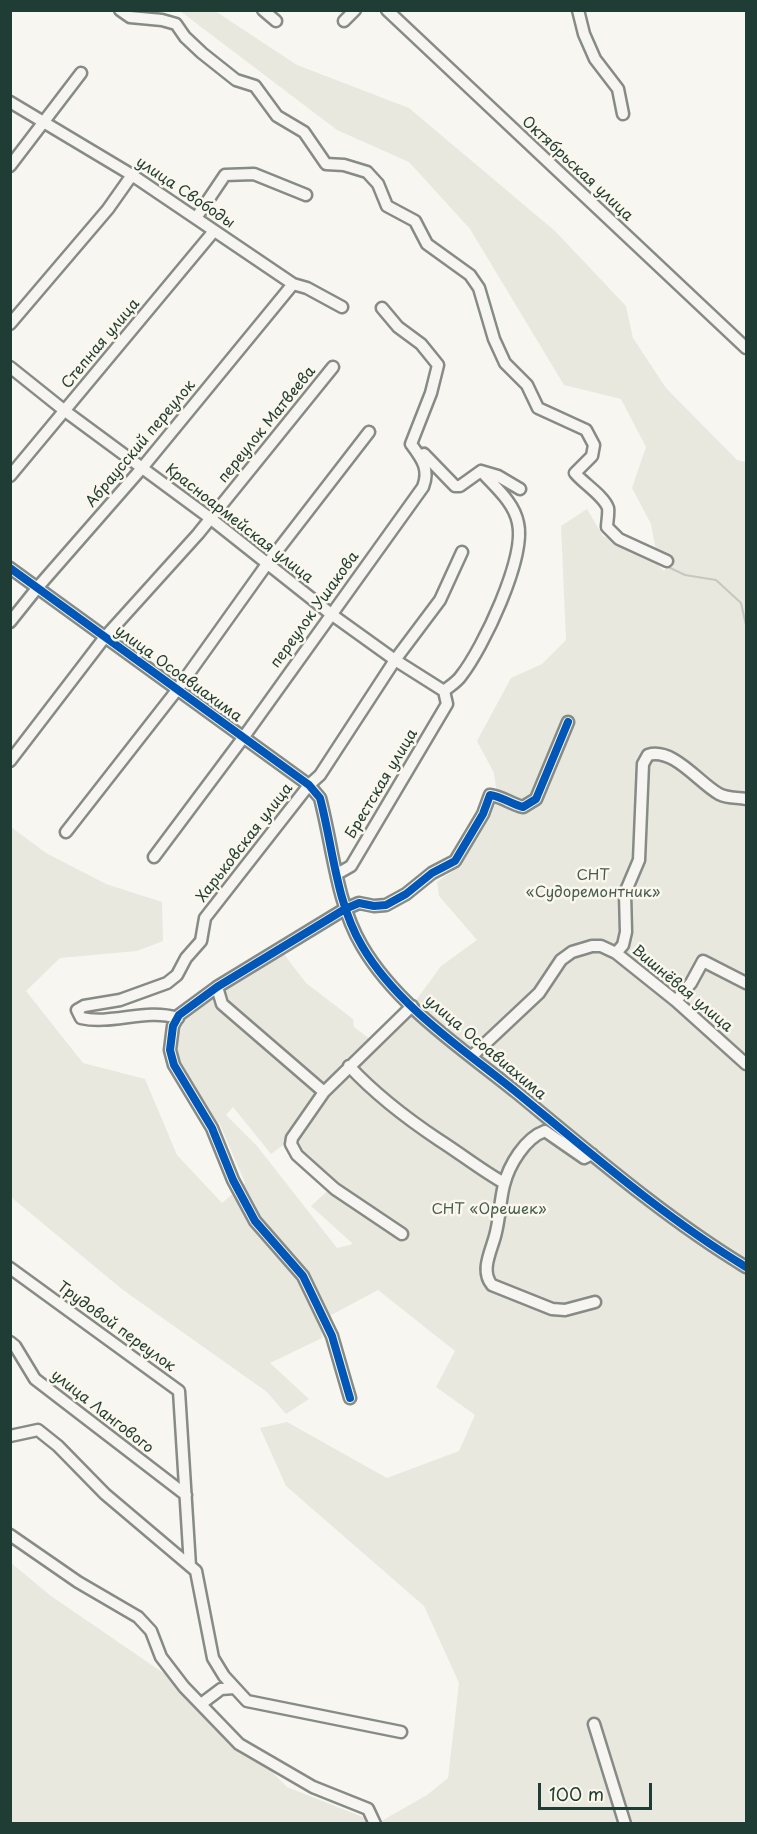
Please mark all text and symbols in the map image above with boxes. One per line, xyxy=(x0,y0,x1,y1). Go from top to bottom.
street label: Октябрьская улица xyxy=(518,113,636,225)
street label: улица Свободы xyxy=(132,153,238,233)
street label: Степная улица xyxy=(58,295,144,393)
street label: переулок Матвеева xyxy=(214,363,320,487)
street label: Абраусский переулок xyxy=(83,377,199,511)
street label: Красноармейская улица xyxy=(161,461,317,587)
street label: переулок Ушакова xyxy=(267,548,363,672)
street label: улица Осоавиахима xyxy=(111,622,245,726)
street label: Брестская улица xyxy=(342,726,422,842)
street label: Харьковская улица xyxy=(193,780,297,906)
park label: СНТ «Судоремонтник» xyxy=(526,867,660,902)
street label: Вишнёвая улица xyxy=(628,942,736,1036)
street label: улица Осоавиахима xyxy=(421,992,549,1104)
park label: СНТ «Орешек» xyxy=(432,1201,546,1219)
street label: Трудовой переулок xyxy=(53,1278,179,1376)
street label: улица Лангового xyxy=(47,1366,157,1458)
scale bar xyxy=(541,1771,655,1809)
text: 100 m xyxy=(549,1780,604,1807)

